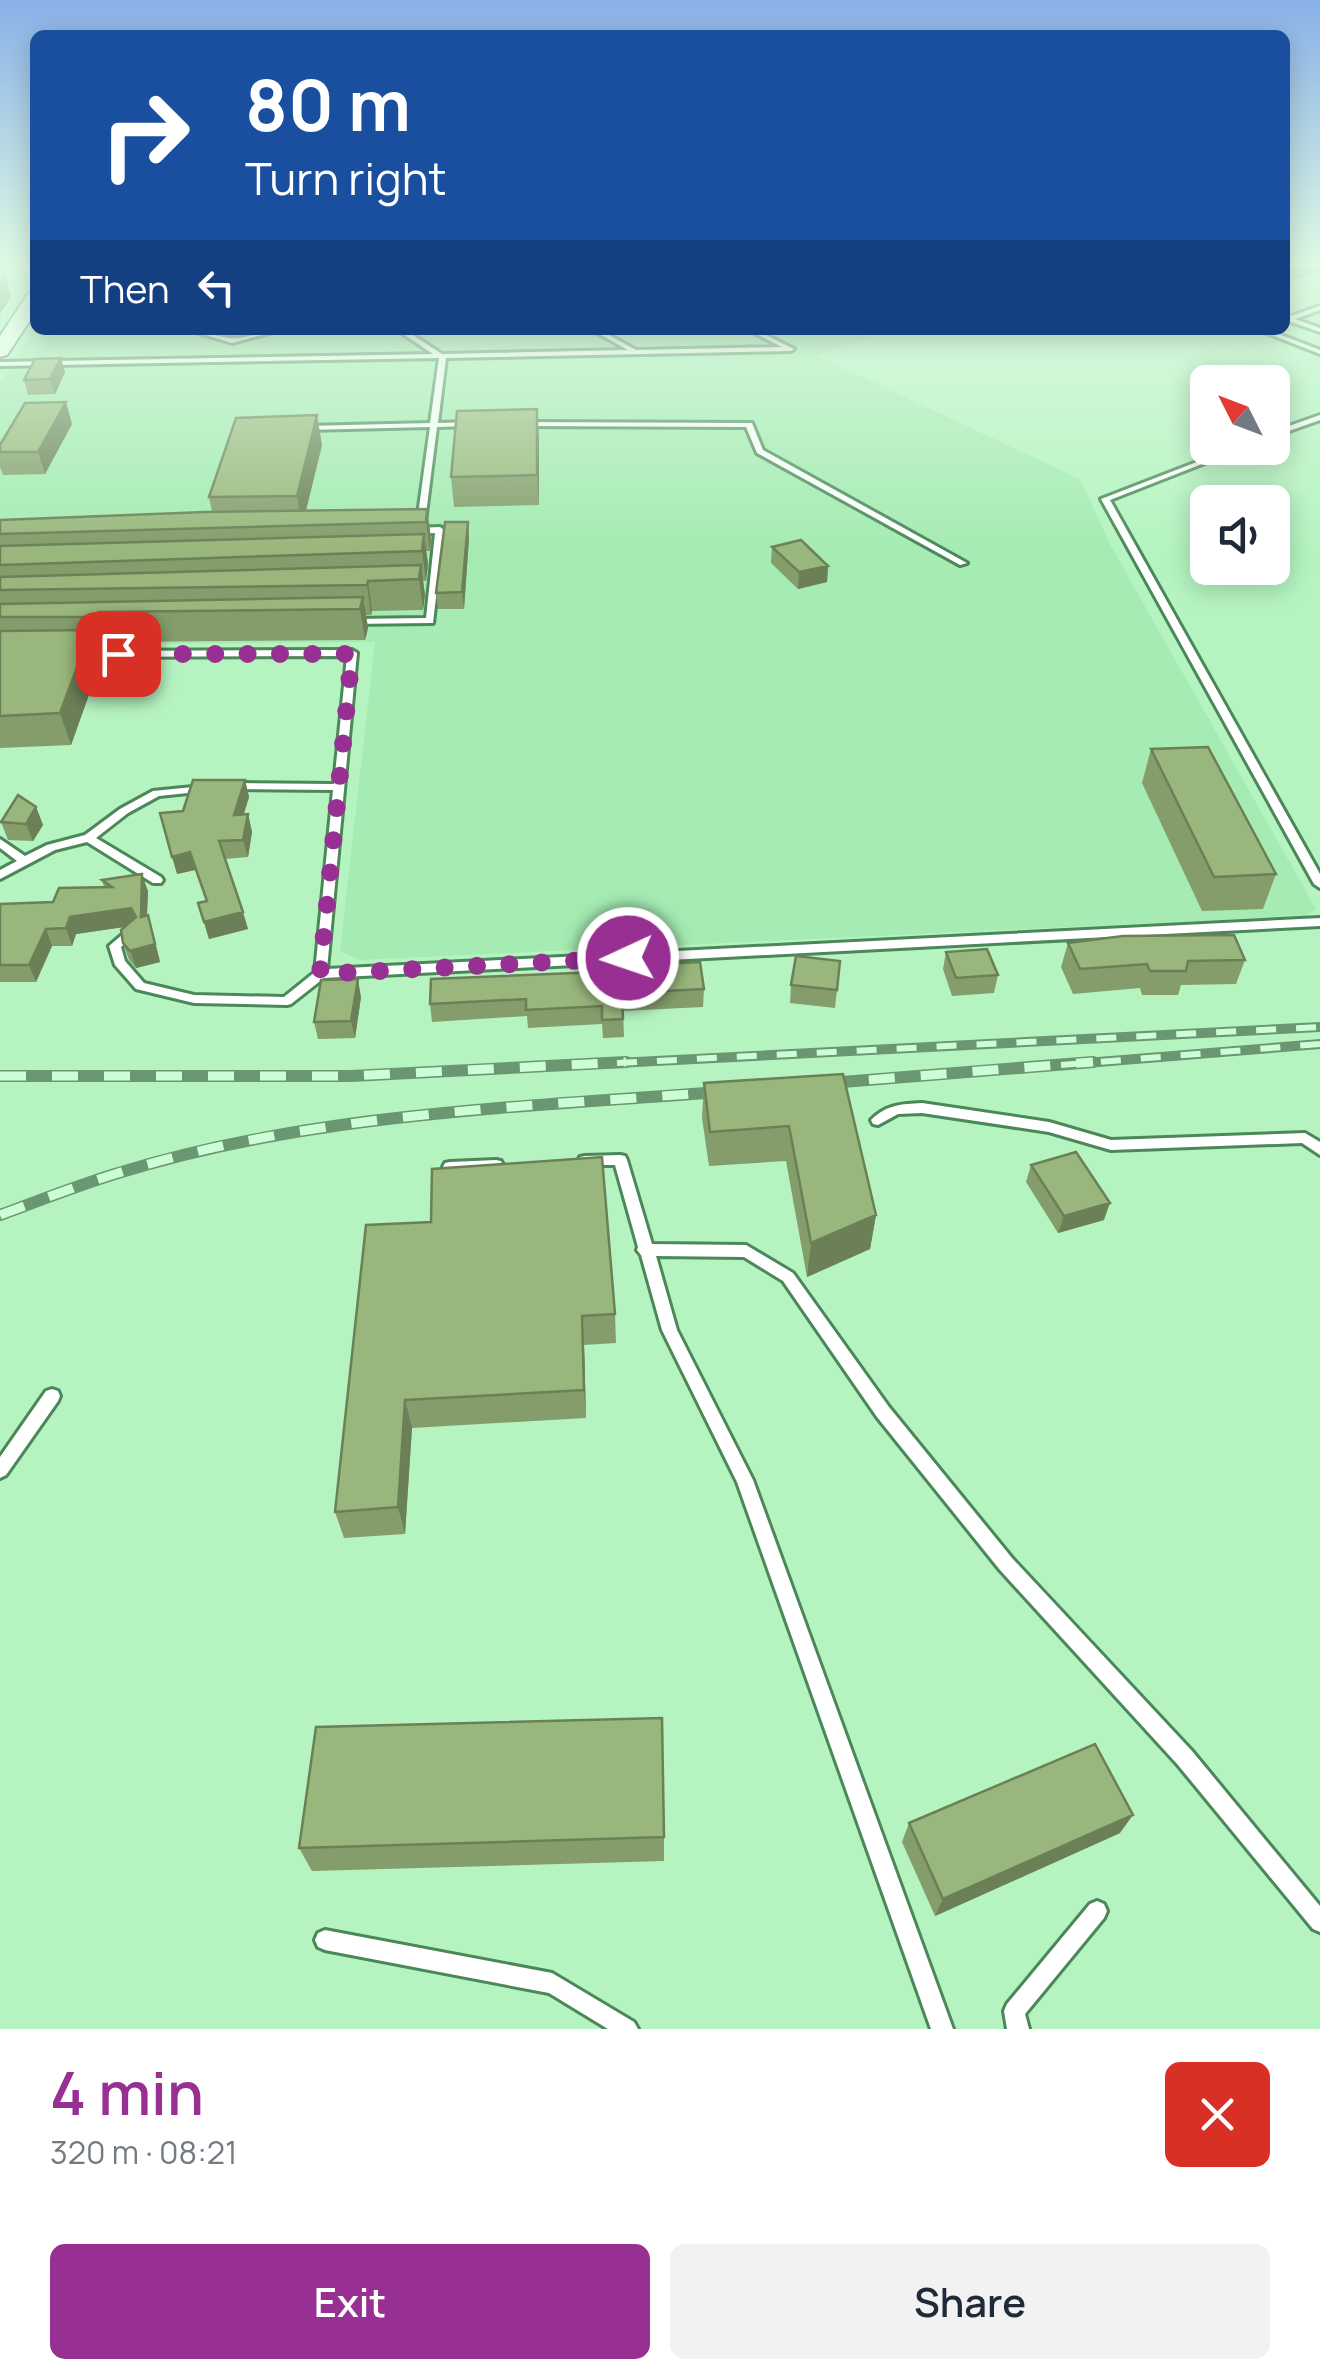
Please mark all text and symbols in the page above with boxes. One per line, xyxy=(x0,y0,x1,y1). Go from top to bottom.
text: 80 m xyxy=(245,56,411,152)
icon: right xyxy=(80,70,210,200)
text: Turn right xyxy=(245,147,446,209)
icon: left xyxy=(189,260,244,315)
text: Then xyxy=(80,262,169,314)
north arrow xyxy=(1190,365,1290,465)
map controls xyxy=(1190,365,1290,585)
button: sound xyxy=(1190,485,1290,585)
pin xyxy=(76,612,161,697)
icon: arrive xyxy=(91,627,146,682)
position arrow xyxy=(576,906,680,1010)
text: 4 min xyxy=(50,2051,204,2133)
button: close xyxy=(1165,2062,1270,2167)
text: 320 m · 08:21 xyxy=(50,2130,237,2174)
button: Exit xyxy=(50,2244,650,2359)
button: Share xyxy=(670,2244,1270,2359)

